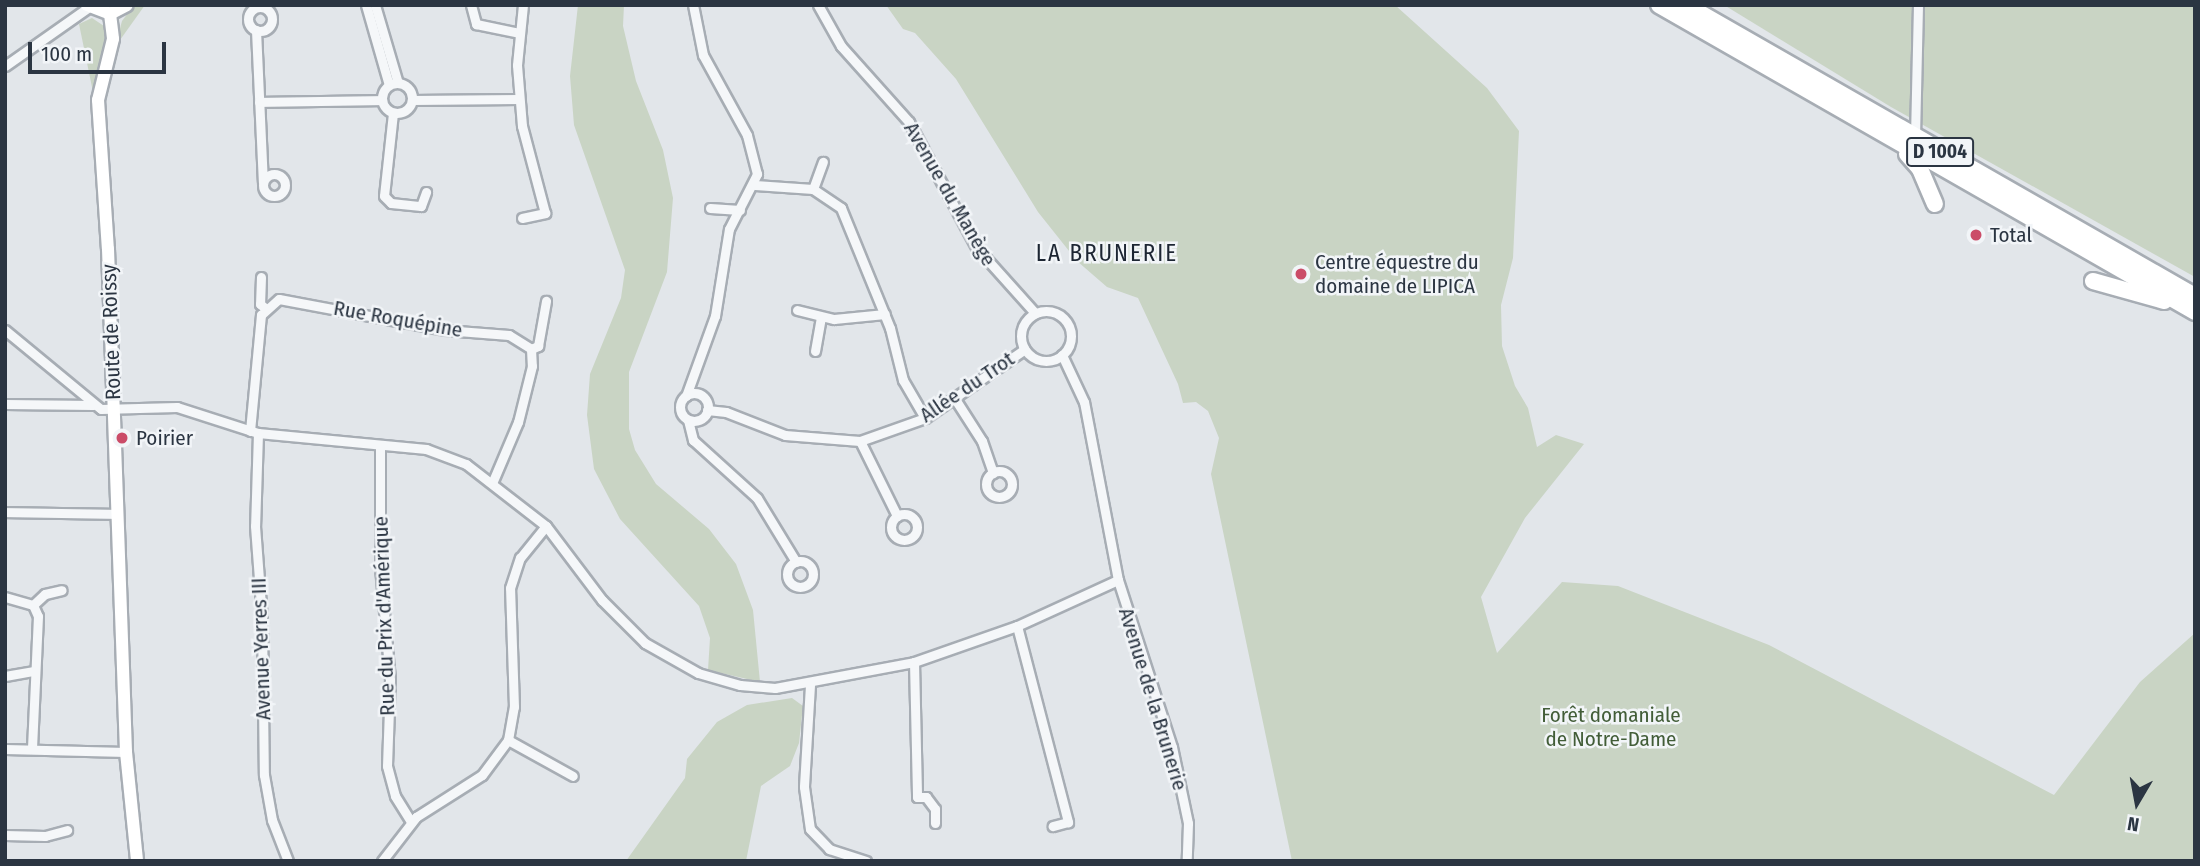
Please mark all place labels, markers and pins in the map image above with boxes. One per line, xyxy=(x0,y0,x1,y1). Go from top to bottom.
place label: Total xyxy=(1990,222,2032,248)
marker: Total xyxy=(1968,227,1984,243)
place label: Centre équestre du domaine de LIPICA xyxy=(1315,249,1479,299)
marker: Centre équestre du domaine de LIPICA xyxy=(1293,266,1309,282)
place label: Poirier xyxy=(136,425,193,451)
marker: Poirier xyxy=(114,430,130,446)

